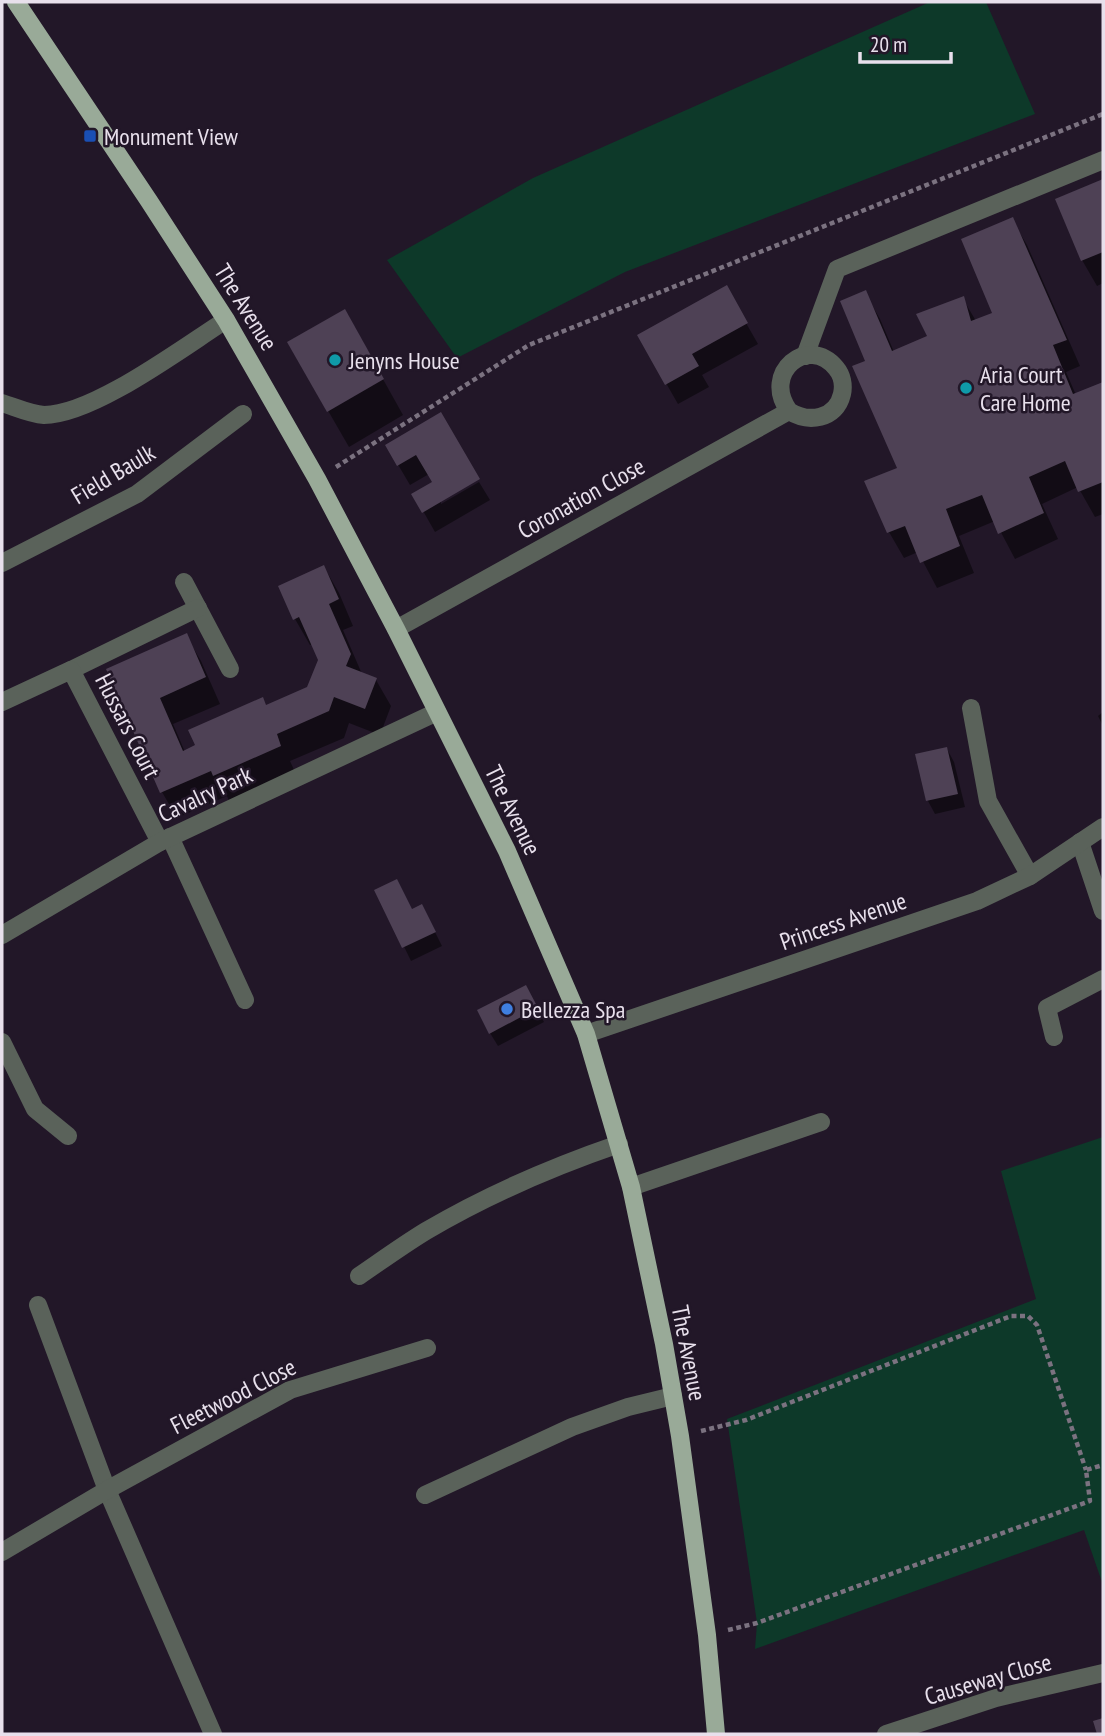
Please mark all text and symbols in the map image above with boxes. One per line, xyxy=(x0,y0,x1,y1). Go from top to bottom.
scale bar xyxy=(860,21,951,65)
text: 20 m xyxy=(870,31,907,58)
place label: Monument View xyxy=(104,121,239,152)
marker: Monument View xyxy=(82,128,98,144)
street label: The Avenue xyxy=(207,258,285,356)
place label: Jenyns House xyxy=(348,345,460,376)
marker: Jenyns House xyxy=(327,352,343,368)
place label: Aria Court Care Home xyxy=(980,359,1071,418)
marker: Aria Court Care Home xyxy=(958,380,974,396)
street label: Field Baulk xyxy=(65,437,161,511)
street label: Coronation Close xyxy=(512,450,650,546)
street label: Hussars Court xyxy=(88,668,168,784)
street label: Cavalry Park xyxy=(153,758,258,829)
street label: The Avenue xyxy=(478,760,548,860)
street label: Princess Avenue xyxy=(776,885,910,957)
place label: Bellezza Spa xyxy=(521,994,625,1025)
marker: Bellezza Spa xyxy=(499,1001,515,1017)
street label: The Avenue xyxy=(665,1303,713,1403)
street label: Fleetwood Close xyxy=(165,1351,301,1441)
street label: Causeway Close xyxy=(921,1646,1055,1712)

